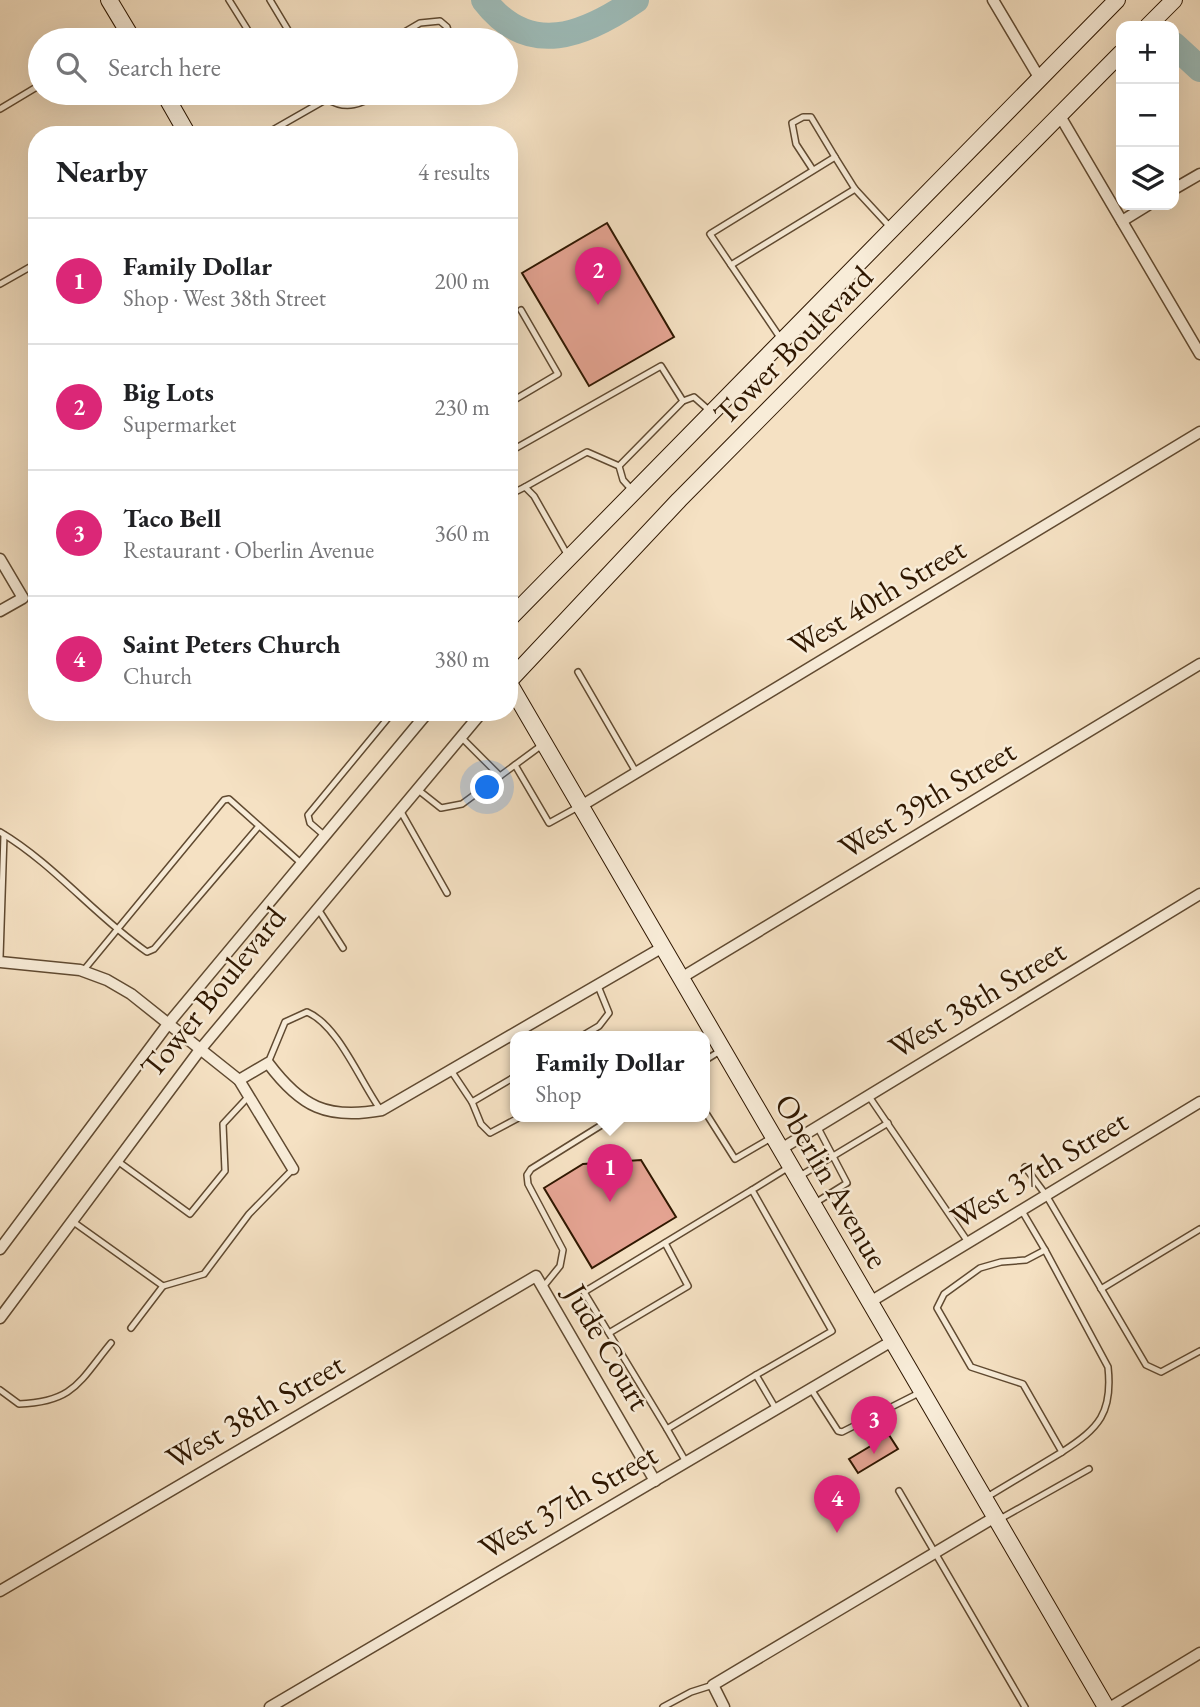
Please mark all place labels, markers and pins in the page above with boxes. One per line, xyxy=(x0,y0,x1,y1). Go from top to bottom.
pin: 2 xyxy=(575,247,621,305)
pin: 1 xyxy=(587,1144,633,1202)
pin: 3 xyxy=(851,1396,897,1454)
pin: 4 xyxy=(814,1475,860,1533)

